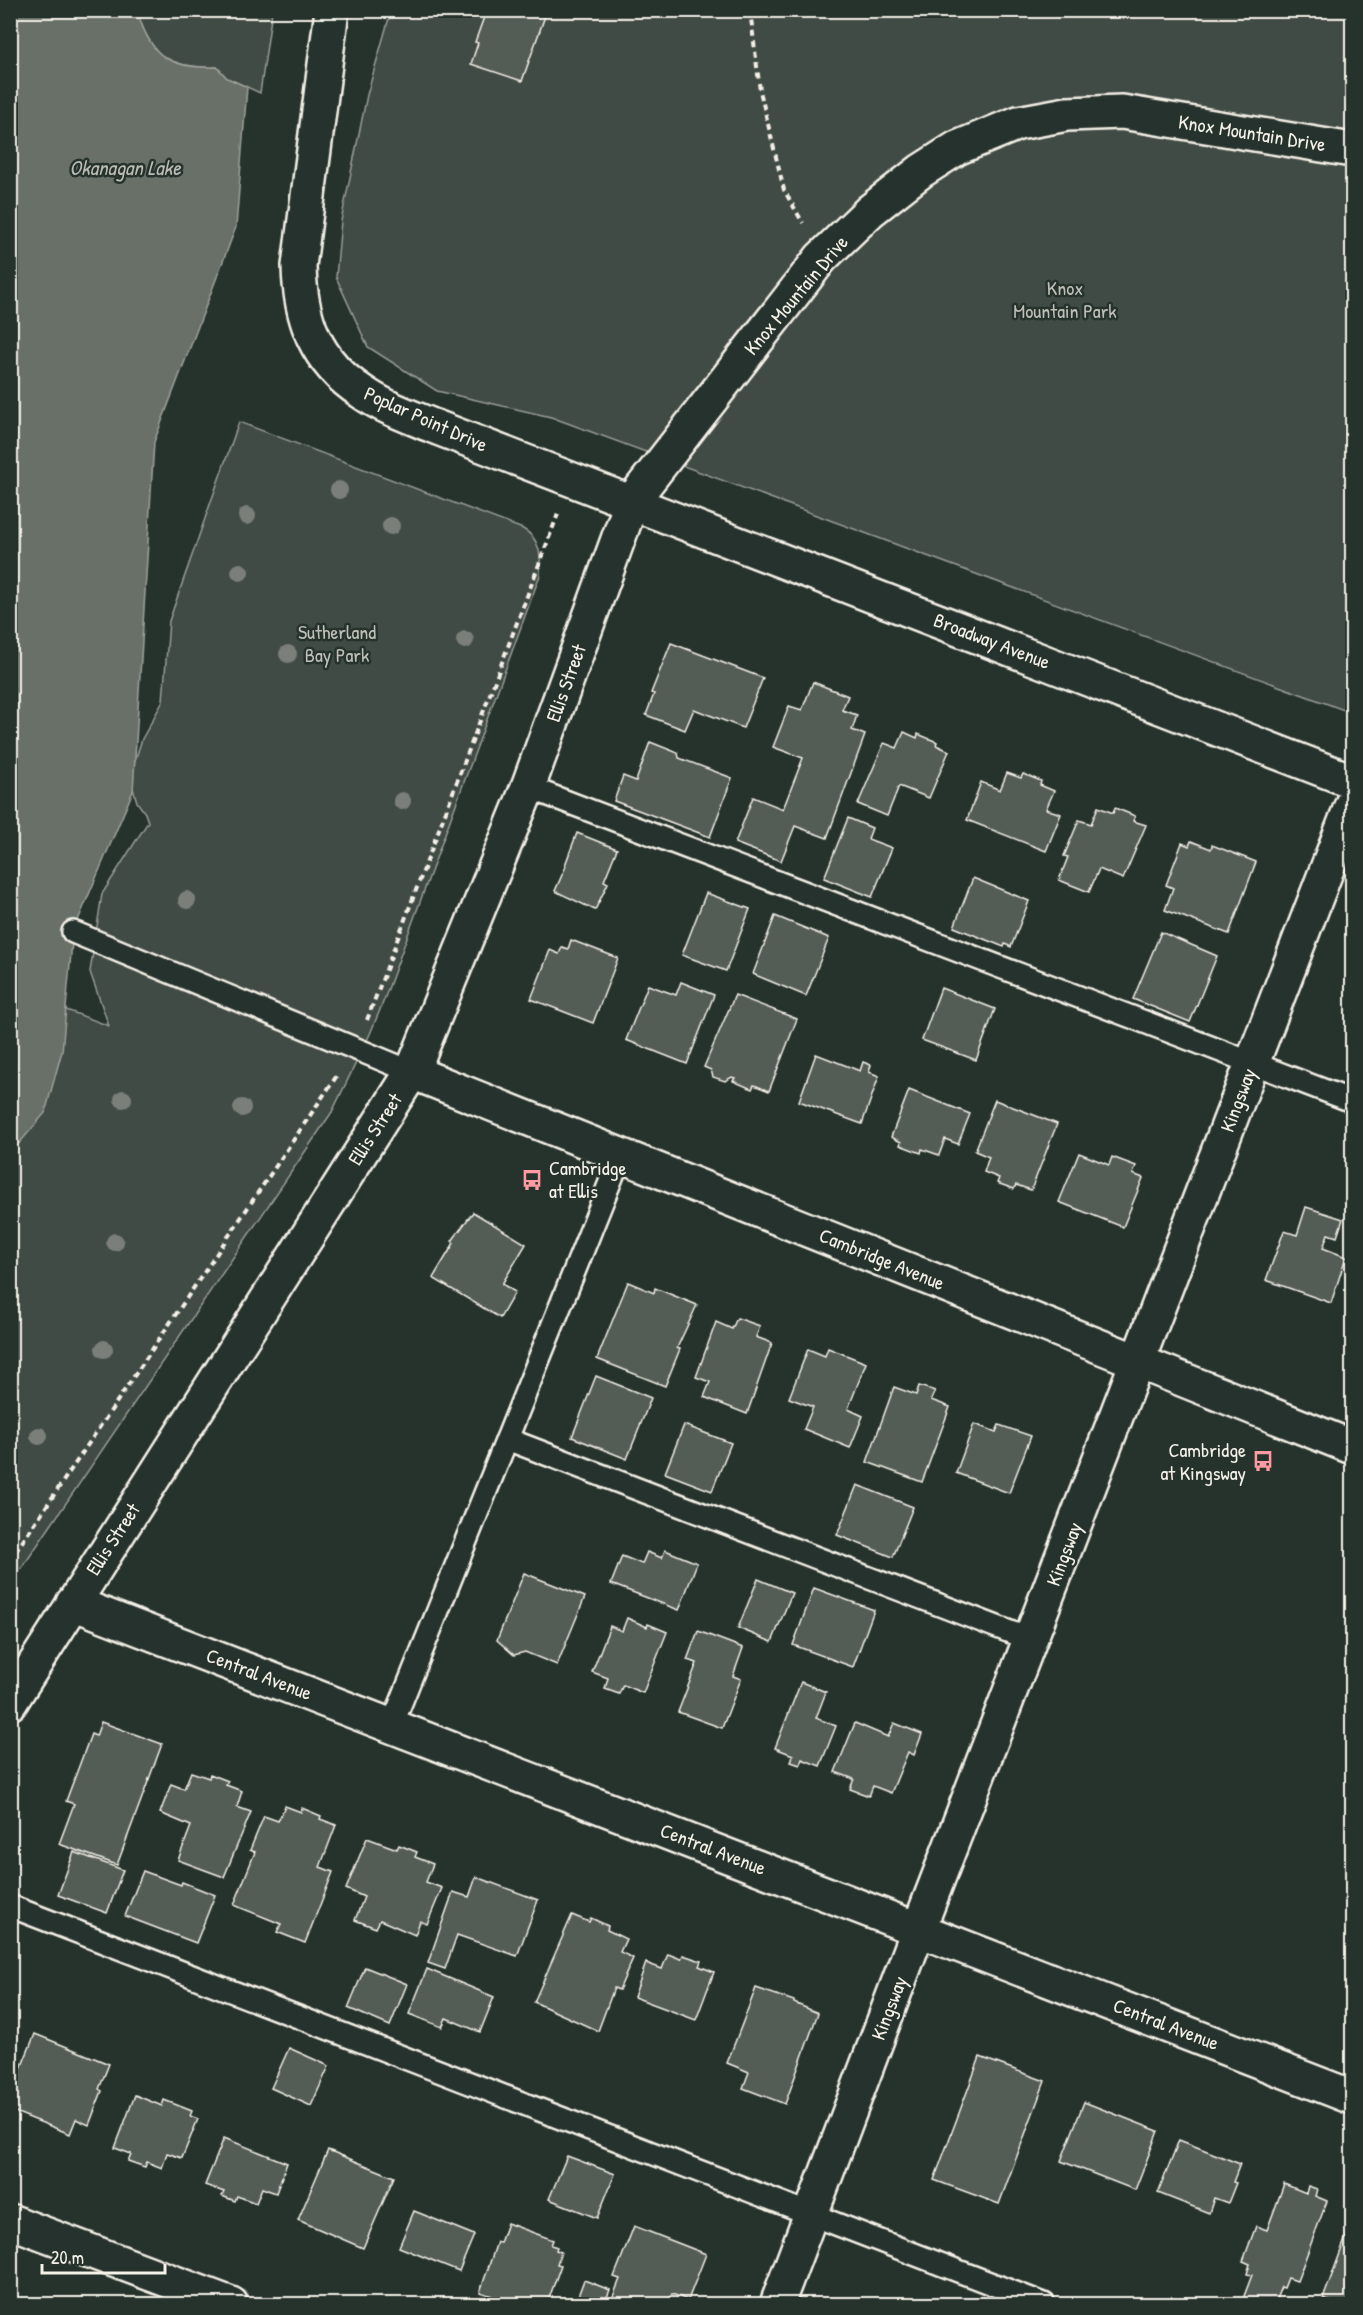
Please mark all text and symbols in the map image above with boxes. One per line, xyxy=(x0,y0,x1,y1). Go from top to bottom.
street label: Knox Mountain Drive xyxy=(1177,108,1328,157)
water label: Okanagan Lake xyxy=(69,153,182,182)
street label: Knox Mountain Drive xyxy=(738,229,854,360)
park label: Knox Mountain Park xyxy=(1013,274,1117,324)
street label: Poplar Point Drive xyxy=(360,379,492,458)
street label: Broadway Avenue xyxy=(930,606,1054,675)
park label: Sutherland Bay Park xyxy=(298,618,376,668)
street label: Ellis Street xyxy=(539,639,592,725)
street label: Kingsway xyxy=(1213,1064,1262,1136)
street label: Ellis Street xyxy=(341,1087,409,1170)
place label: Cambridge at Ellis xyxy=(549,1154,627,1204)
bus stop icon: Cambridge at Ellis xyxy=(520,1168,544,1192)
street label: Cambridge Avenue xyxy=(816,1221,949,1296)
place label: Cambridge at Kingsway xyxy=(1161,1436,1246,1486)
bus stop icon: Cambridge at Kingsway xyxy=(1251,1449,1275,1473)
street label: Ellis Street xyxy=(79,1497,147,1580)
street label: Kingsway xyxy=(1039,1518,1088,1590)
street label: Central Avenue xyxy=(203,1641,316,1706)
street label: Central Avenue xyxy=(657,1816,770,1881)
street label: Kingsway xyxy=(864,1972,913,2044)
street label: Central Avenue xyxy=(1110,1991,1223,2056)
scale bar xyxy=(42,2237,165,2275)
text: 20 m xyxy=(51,2245,84,2270)

